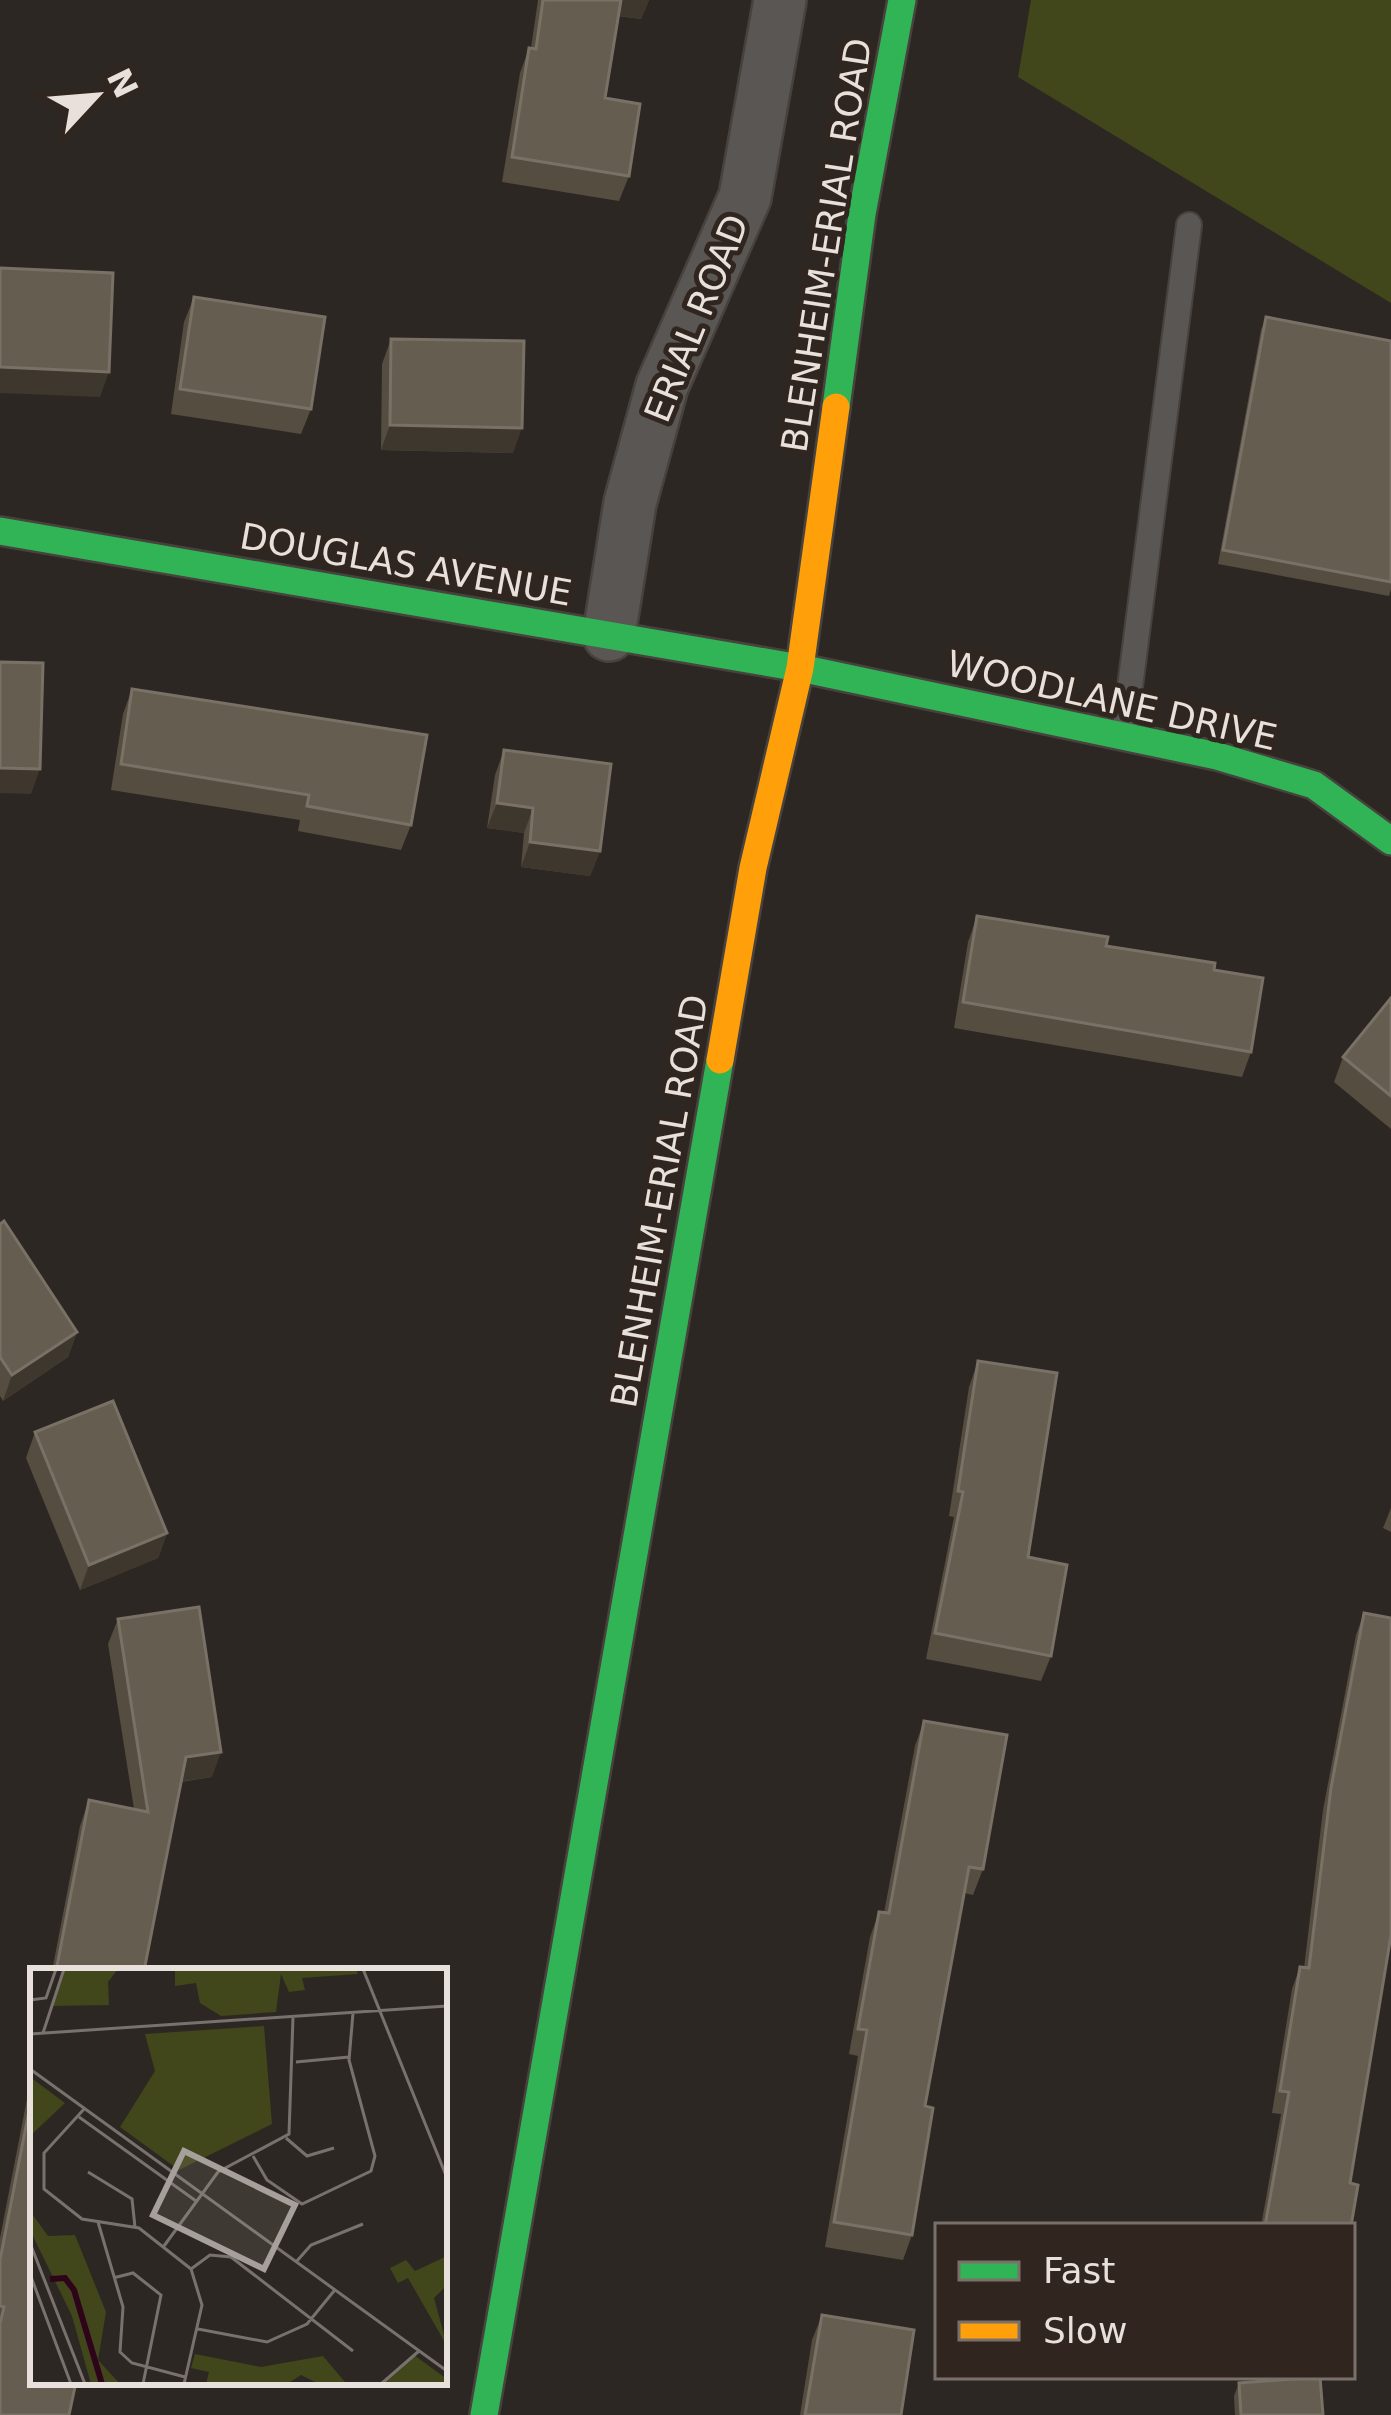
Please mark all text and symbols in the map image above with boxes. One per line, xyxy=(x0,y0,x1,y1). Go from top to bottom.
street label: BLENHEIM-ERIAL ROAD xyxy=(774,35,879,455)
north arrow xyxy=(36,36,156,156)
text: N xyxy=(99,62,146,104)
street label: ERIAL ROAD xyxy=(636,209,757,428)
street label: DOUGLAS AVENUE xyxy=(237,515,575,614)
street label: WOODLANE DRIVE xyxy=(943,643,1281,758)
street label: BLENHEIM-ERIAL ROAD xyxy=(603,991,716,1411)
inset map xyxy=(30,1968,447,2385)
legend xyxy=(935,2223,1355,2379)
text: Fast xyxy=(1043,2250,1115,2291)
text: Slow xyxy=(1043,2310,1127,2351)

